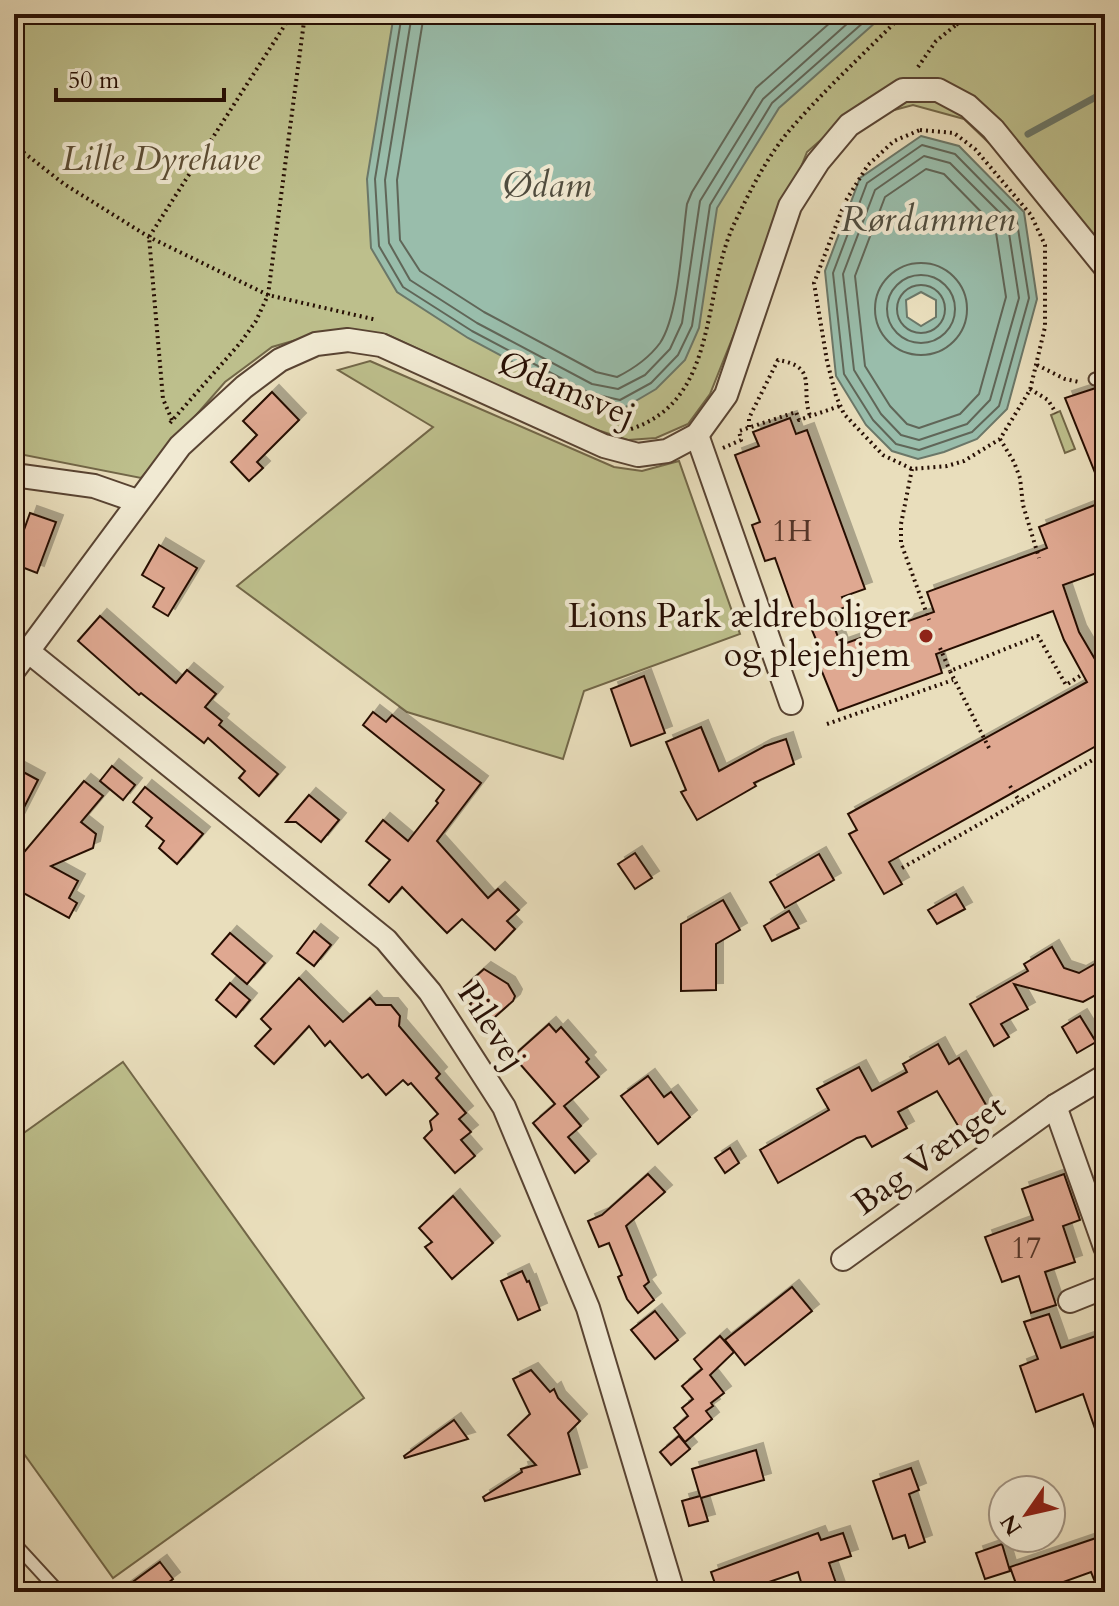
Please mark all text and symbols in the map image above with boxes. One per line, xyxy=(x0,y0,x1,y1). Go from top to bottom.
scale bar xyxy=(56,52,224,102)
text: 50 m xyxy=(68,64,120,97)
park label: Lille Dyrehave xyxy=(62,136,261,182)
water label: Ødam xyxy=(502,161,592,210)
water label: Rørdammen xyxy=(841,195,1016,244)
street label: Ødamsvej xyxy=(491,340,643,438)
house number: 1H xyxy=(772,511,812,552)
place label: Lions Park ældreboliger og plejehjem xyxy=(568,593,911,678)
marker: Lions Park ældreboliger og plejehjem xyxy=(917,627,935,645)
street label: Pilevej xyxy=(447,973,537,1079)
street label: Bag Vænget xyxy=(843,1084,1015,1226)
house number: 17 xyxy=(1011,1228,1041,1269)
north arrow xyxy=(987,1474,1067,1554)
text: N xyxy=(993,1508,1029,1541)

